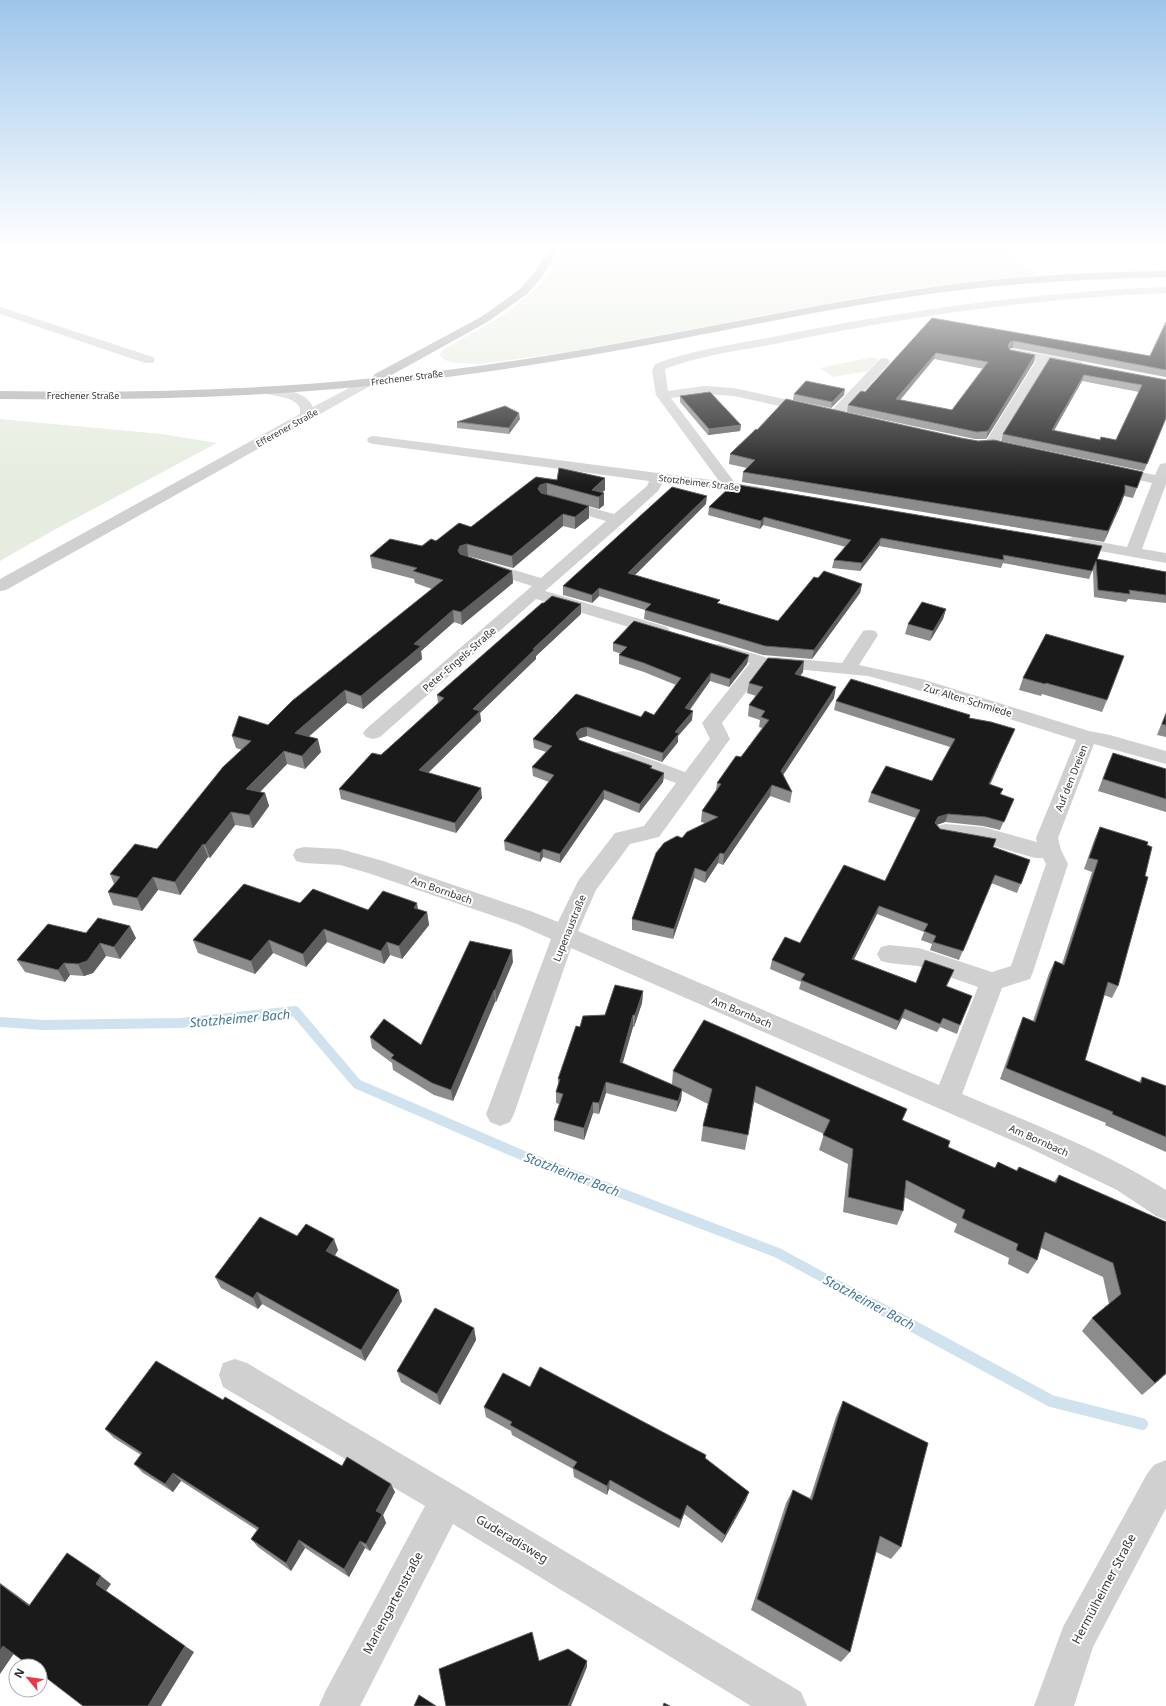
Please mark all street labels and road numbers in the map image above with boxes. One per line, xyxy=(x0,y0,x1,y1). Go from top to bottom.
street label: Frechener Straße xyxy=(370,367,444,388)
street label: Frechener Straße xyxy=(47,389,119,402)
street label: Efferener Straße xyxy=(253,405,320,450)
street label: Stotzheimer Straße xyxy=(658,471,740,494)
street label: Peter-Engels-Straße xyxy=(419,623,499,695)
street label: Zur Alten Schmiede xyxy=(922,680,1014,720)
street label: Auf den Dreien xyxy=(1051,743,1091,813)
street label: Am Bornbach xyxy=(409,873,475,907)
street label: Lupenaustraße xyxy=(549,892,589,964)
street label: Am Bornbach xyxy=(710,993,774,1031)
street label: Am Bornbach xyxy=(1007,1121,1071,1159)
street label: Guderadisweg xyxy=(473,1510,552,1567)
street label: Hermülheimer Straße xyxy=(1067,1531,1140,1647)
street label: Mariengartenstraße xyxy=(358,1549,427,1657)

